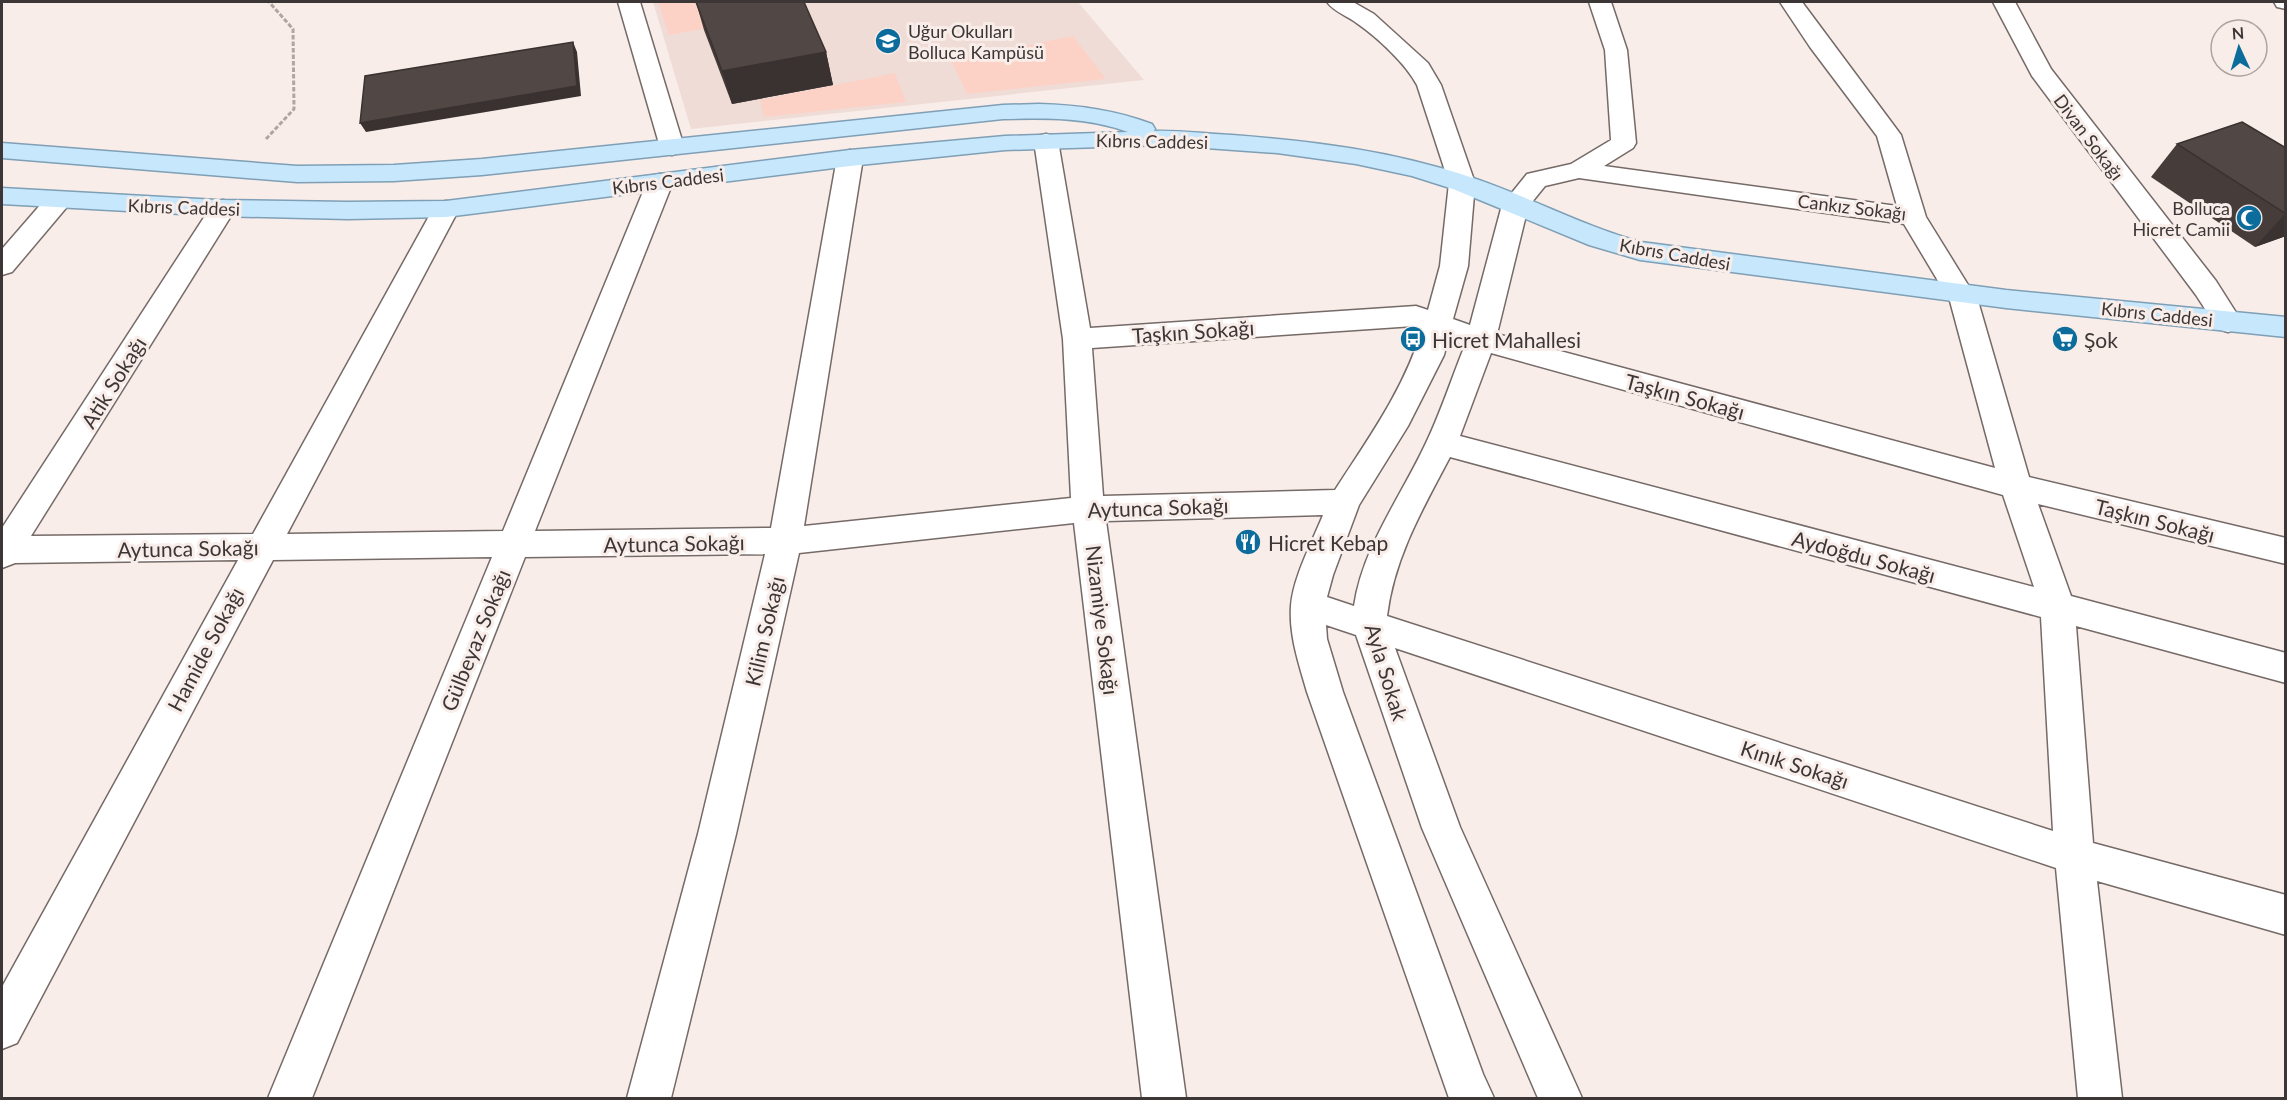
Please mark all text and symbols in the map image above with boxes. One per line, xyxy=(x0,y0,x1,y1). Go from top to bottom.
north arrow xyxy=(2209,18,2269,78)
place label: Uğur Okulları Bolluca Kampüsü xyxy=(908,20,1044,63)
text: N xyxy=(2231,23,2245,42)
school or university icon: Uğur Okulları Bolluca Kampüsü xyxy=(873,26,903,56)
street label: Divan Sokağı xyxy=(2049,90,2129,184)
street label: Kıbrıs Caddesi xyxy=(1096,129,1208,153)
street label: Kıbrıs Caddesi xyxy=(611,163,725,199)
street label: Cankız Sokağı xyxy=(1797,189,1907,225)
street label: Kıbrıs Caddesi xyxy=(127,194,241,220)
place label: Bolluca Hicret Camii xyxy=(2132,197,2230,240)
mosque icon: Bolluca Hicret Camii xyxy=(2234,203,2264,233)
street label: Kıbrıs Caddesi xyxy=(1618,233,1732,275)
street label: Kıbrıs Caddesi xyxy=(2100,297,2214,331)
street label: Taşkın Sokağı xyxy=(1131,314,1255,348)
bus stop icon: Hicret Mahallesi xyxy=(1398,324,1428,354)
supermarket icon: Şok xyxy=(2050,324,2080,354)
place label: Hicret Mahallesi xyxy=(1432,327,1581,352)
place label: Şok xyxy=(2084,327,2118,352)
street label: Atik Sokağı xyxy=(75,332,151,432)
street label: Taşkın Sokağı xyxy=(1623,368,1747,424)
street label: Aytunca Sokağı xyxy=(1087,492,1229,522)
street label: Taşkın Sokağı xyxy=(2092,493,2218,547)
street label: Aydoğdu Sokağı xyxy=(1790,525,1938,587)
restaurant icon: Hicret Kebap xyxy=(1233,527,1263,557)
street label: Aytunca Sokağı xyxy=(603,529,745,557)
place label: Hicret Kebap xyxy=(1268,530,1388,555)
street label: Aytunca Sokağı xyxy=(117,534,259,562)
street label: Nizamiye Sokağı xyxy=(1081,544,1125,696)
street label: Gülbeyaz Sokağı xyxy=(435,565,515,715)
street label: Kilim Sokağı xyxy=(739,574,789,688)
street label: Hamide Sokağı xyxy=(162,583,248,715)
street label: Ayla Sokak xyxy=(1360,621,1414,724)
street label: Kınık Sokağı xyxy=(1738,735,1852,793)

